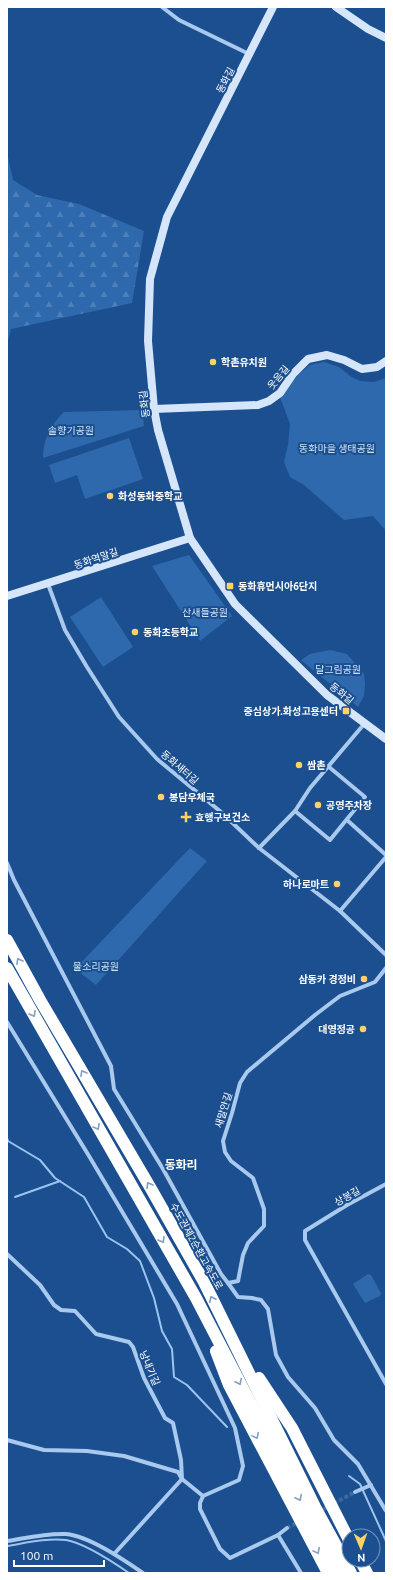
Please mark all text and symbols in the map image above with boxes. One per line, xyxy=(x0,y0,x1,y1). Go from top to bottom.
street label: 동화길 xyxy=(214,65,237,95)
place label: 학촌유치원 xyxy=(221,356,267,368)
marker: 학촌유치원 xyxy=(208,357,218,367)
street label: 웃음길 xyxy=(265,363,291,391)
street label: 동화길 xyxy=(137,390,152,418)
park label: 솔향기공원 xyxy=(48,425,94,436)
park label: 동화마을 생태공원 xyxy=(299,443,375,454)
place label: 화성동화중학교 xyxy=(118,490,182,502)
marker: 화성동화중학교 xyxy=(105,491,115,501)
street label: 동화역말길 xyxy=(73,546,120,571)
marker: 동화휴먼시아6단지 xyxy=(225,581,235,591)
place label: 동화휴먼시아6단지 xyxy=(238,581,317,592)
park label: 산새들공원 xyxy=(182,607,228,618)
place label: 동화초등학교 xyxy=(143,626,198,638)
marker: 동화초등학교 xyxy=(130,627,140,637)
park label: 달그림공원 xyxy=(315,664,361,675)
street label: 동화길 xyxy=(327,680,356,706)
place label: 중심상가.화성고용센터 xyxy=(244,706,338,717)
marker: 중심상가.화성고용센터 xyxy=(341,706,351,716)
street label: 동화새터길 xyxy=(159,748,201,787)
marker: 쌈촌 xyxy=(294,760,304,770)
place label: 쌈촌 xyxy=(307,760,325,771)
marker: 봉담우체국 xyxy=(156,792,166,802)
place label: 봉담우체국 xyxy=(169,792,215,803)
marker: 공영주차장 xyxy=(313,800,323,810)
place label: 공영주차장 xyxy=(326,800,372,811)
marker: 효행구보건소 xyxy=(180,811,192,823)
place label: 효행구보건소 xyxy=(195,812,250,823)
place label: 하나로마트 xyxy=(283,879,329,890)
marker: 하나로마트 xyxy=(332,879,342,889)
one-way arrow xyxy=(16,957,23,965)
park label: 물소리공원 xyxy=(73,961,119,972)
place label: 삼동카 경정비 xyxy=(298,974,356,985)
marker: 삼동카 경정비 xyxy=(359,974,369,984)
one-way arrow xyxy=(28,1010,36,1017)
place label: 대영정공 xyxy=(318,1024,355,1035)
marker: 대영정공 xyxy=(358,1024,368,1034)
one-way arrow xyxy=(81,1070,88,1077)
street label: 새말안길 xyxy=(213,1091,234,1129)
one-way arrow xyxy=(93,1123,100,1130)
district label: 동화리 xyxy=(164,1158,198,1171)
one-way arrow xyxy=(147,1182,154,1189)
street label: 상봉길 xyxy=(333,1185,362,1208)
street label: 수도권제2순환고속도로 xyxy=(168,1201,225,1292)
one-way arrow xyxy=(157,1236,164,1243)
one-way arrow xyxy=(210,1296,217,1303)
street label: 낭내기길 xyxy=(137,1349,162,1387)
one-way arrow xyxy=(235,1378,242,1385)
one-way arrow xyxy=(251,1432,259,1439)
one-way arrow xyxy=(294,1493,302,1501)
north arrow xyxy=(341,1528,381,1568)
scale bar xyxy=(14,1542,104,1568)
one-way arrow xyxy=(312,1547,319,1554)
text: 100 m xyxy=(20,1549,53,1562)
text: N xyxy=(357,1552,366,1564)

